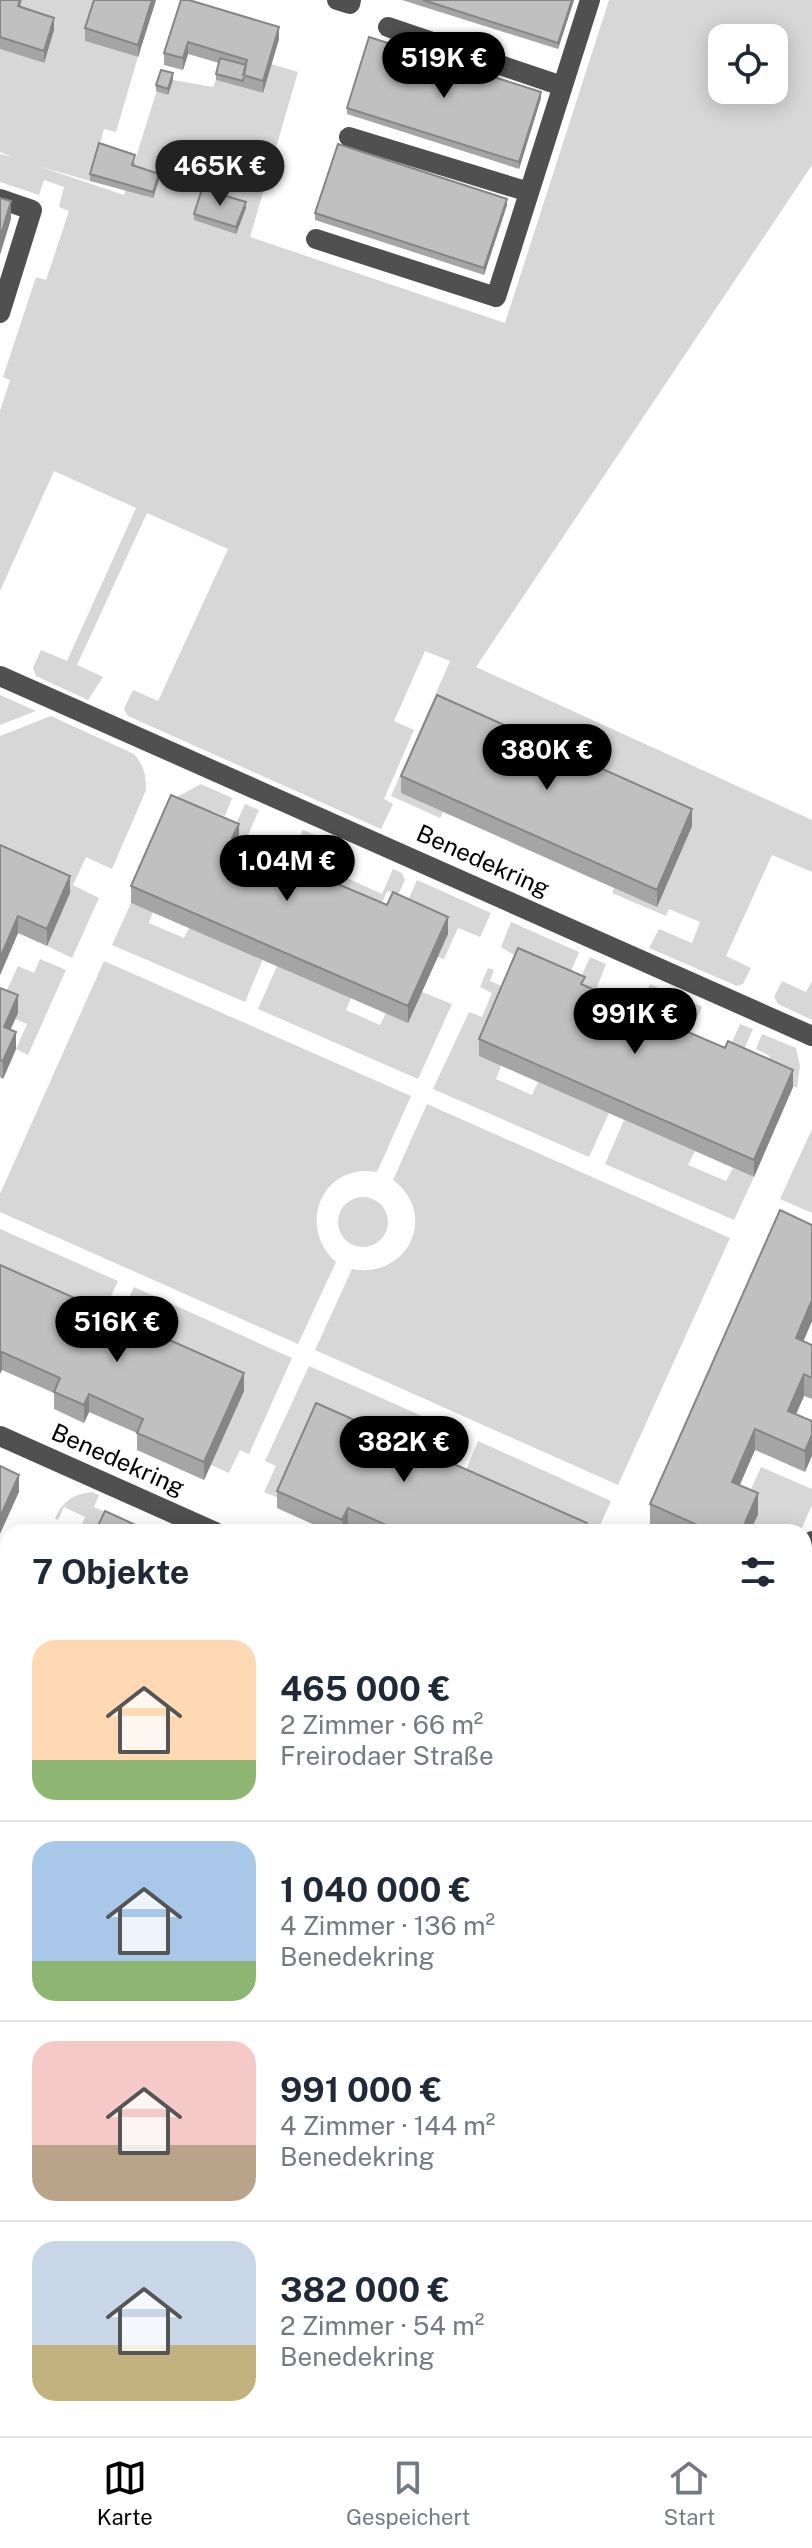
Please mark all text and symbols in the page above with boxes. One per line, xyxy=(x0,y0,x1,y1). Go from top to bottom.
map controls xyxy=(708,24,788,104)
button: locate xyxy=(708,24,788,104)
pin: 519K € xyxy=(379,32,509,100)
text: 519K € xyxy=(400,42,488,73)
pin: 465K € xyxy=(155,140,285,208)
text: 465K € xyxy=(173,150,267,181)
pin: 380K € xyxy=(482,724,612,792)
text: 380K € xyxy=(501,734,593,765)
street label: Benedekring xyxy=(412,818,554,902)
pin: 1.04M € xyxy=(213,835,361,903)
text: 1.04M € xyxy=(238,845,336,876)
pin: 991K € xyxy=(570,988,700,1056)
text: 991K € xyxy=(592,998,678,1029)
pin: 516K € xyxy=(52,1296,182,1364)
text: 516K € xyxy=(73,1306,161,1337)
pin: 382K € xyxy=(339,1416,469,1484)
street label: Benedekring xyxy=(47,1417,189,1501)
text: 382K € xyxy=(358,1426,450,1457)
icon: filters xyxy=(736,1550,780,1594)
text: 7 Objekte xyxy=(32,1552,189,1592)
text: 465 000 € xyxy=(280,1669,451,1709)
icon: home xyxy=(96,1672,192,1768)
text: 2 Zimmer · 66 m² xyxy=(280,1709,483,1740)
text: Freirodaer Straße xyxy=(280,1740,494,1771)
text: 1 040 000 € xyxy=(280,1870,471,1910)
icon: home xyxy=(96,1873,192,1969)
text: 4 Zimmer · 136 m² xyxy=(280,1910,495,1941)
text: Benedekring xyxy=(280,1941,435,1972)
text: 991 000 € xyxy=(280,2070,442,2110)
icon: home xyxy=(96,2073,192,2169)
text: 4 Zimmer · 144 m² xyxy=(280,2110,495,2141)
text: Benedekring xyxy=(280,2141,435,2172)
text: 382 000 € xyxy=(280,2270,450,2310)
icon: home xyxy=(96,2273,192,2369)
text: 2 Zimmer · 54 m² xyxy=(280,2310,484,2341)
text: Benedekring xyxy=(280,2341,435,2372)
tab: Karte xyxy=(97,2456,153,2530)
tab: Gespeichert xyxy=(346,2456,470,2530)
tab: Start xyxy=(664,2456,715,2530)

